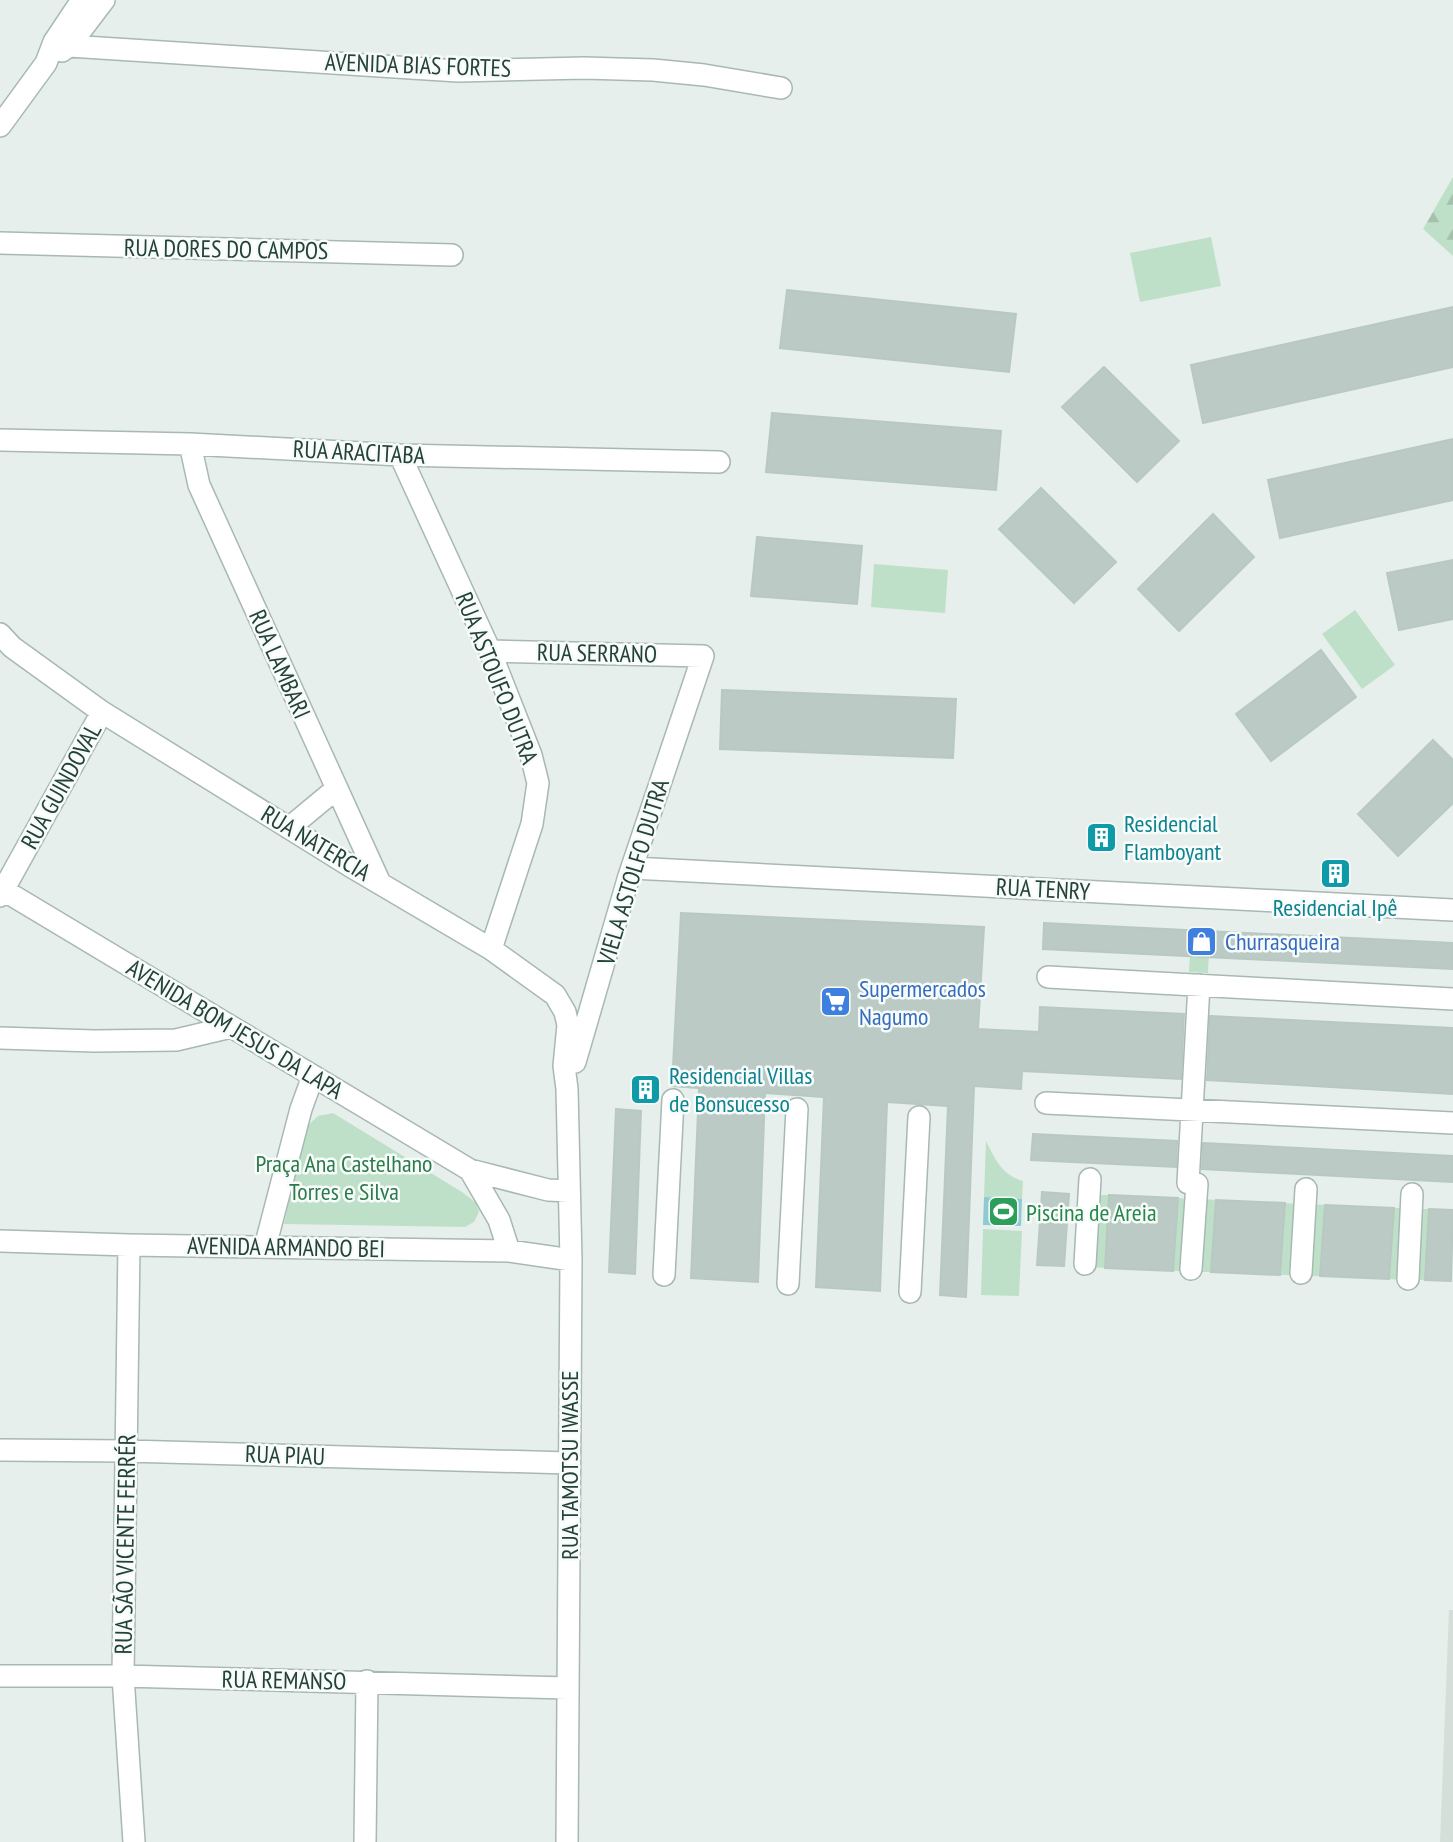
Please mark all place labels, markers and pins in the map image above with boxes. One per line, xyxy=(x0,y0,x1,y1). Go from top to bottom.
place label: Residencial Flamboyant xyxy=(1124,808,1221,867)
building icon: Residencial Flamboyant xyxy=(1084,820,1118,854)
building icon: Residencial Ipê xyxy=(1318,856,1352,890)
place label: Residencial Ipê xyxy=(1273,892,1397,923)
shop icon: Churrasqueira xyxy=(1185,924,1219,958)
place label: Churrasqueira xyxy=(1225,926,1340,957)
place label: Supermercados Nagumo xyxy=(859,973,986,1032)
supermarket icon: Supermercados Nagumo xyxy=(819,985,853,1019)
place label: Residencial Villas de Bonsucesso xyxy=(669,1060,812,1119)
building icon: Residencial Villas de Bonsucesso xyxy=(629,1072,663,1106)
sports icon: Piscina de Areia xyxy=(986,1195,1020,1229)
place label: Piscina de Areia xyxy=(1026,1197,1157,1228)

